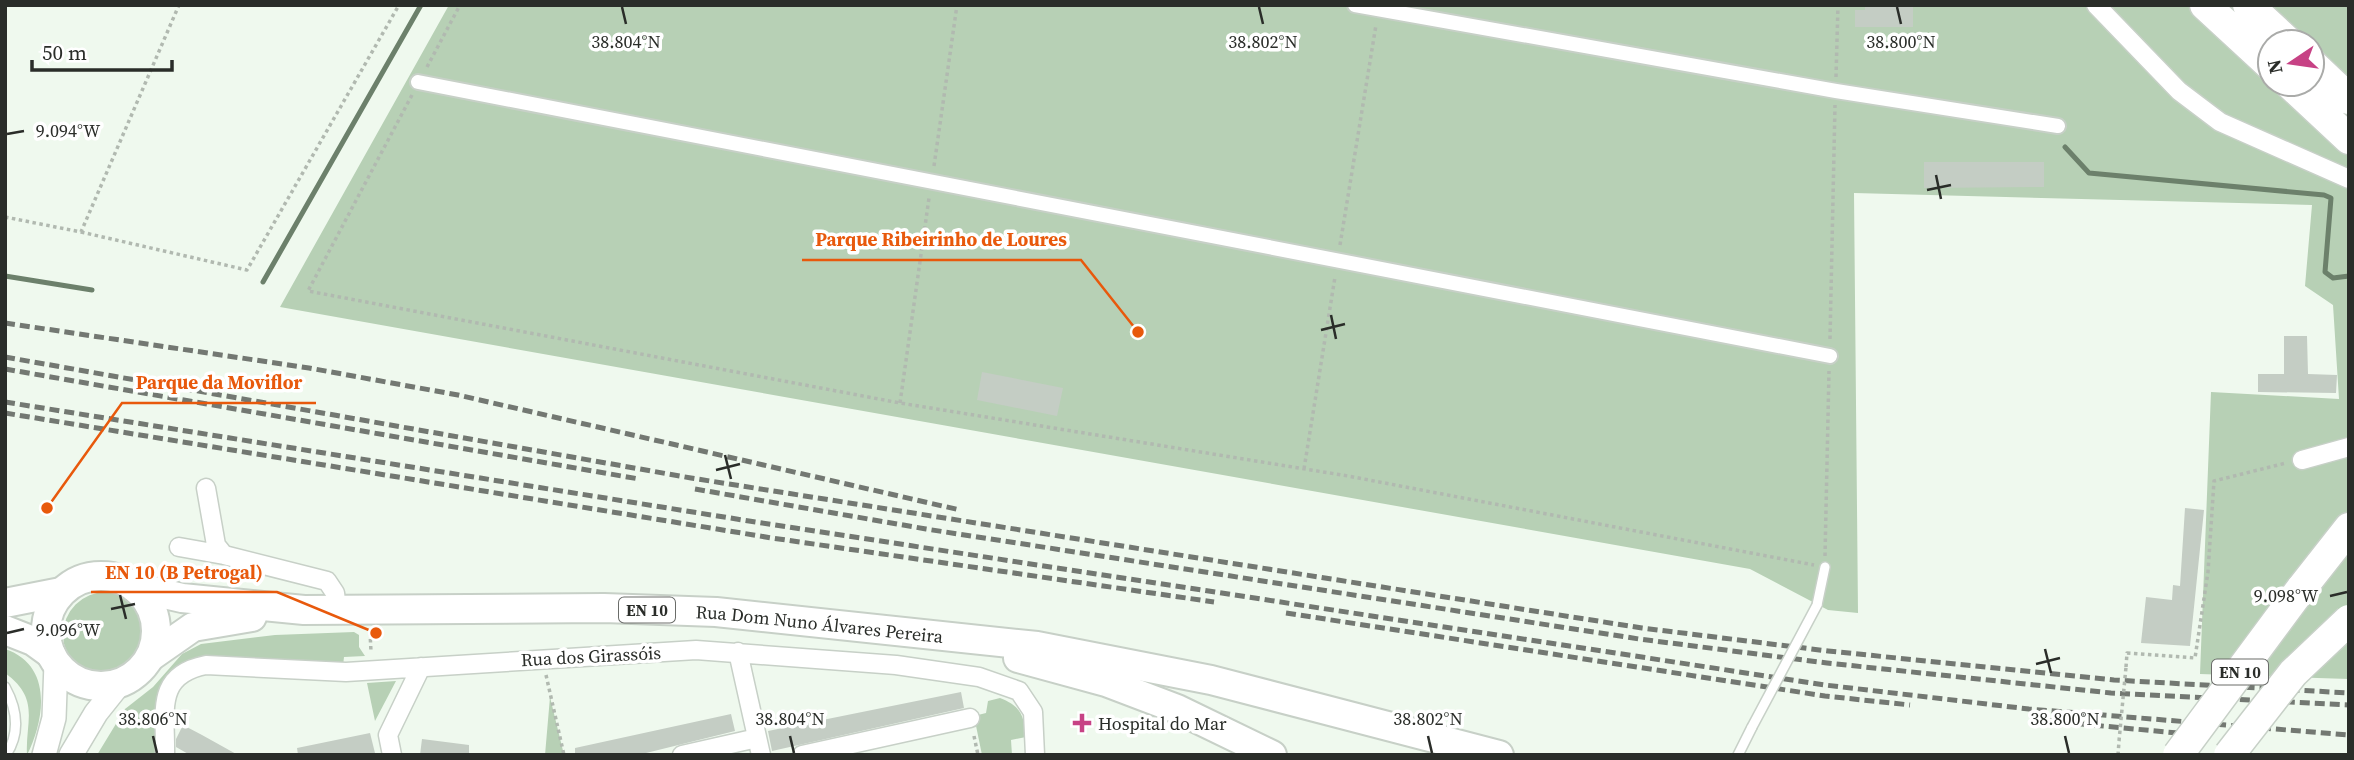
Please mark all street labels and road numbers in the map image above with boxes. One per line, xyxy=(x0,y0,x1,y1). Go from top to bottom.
road number: EN 10 xyxy=(619,597,675,622)
street label: Rua Dom Nuno Álvares Pereira xyxy=(695,599,945,649)
street label: Rua dos Girassóis xyxy=(520,640,662,672)
road number: EN 10 xyxy=(2212,660,2268,684)

